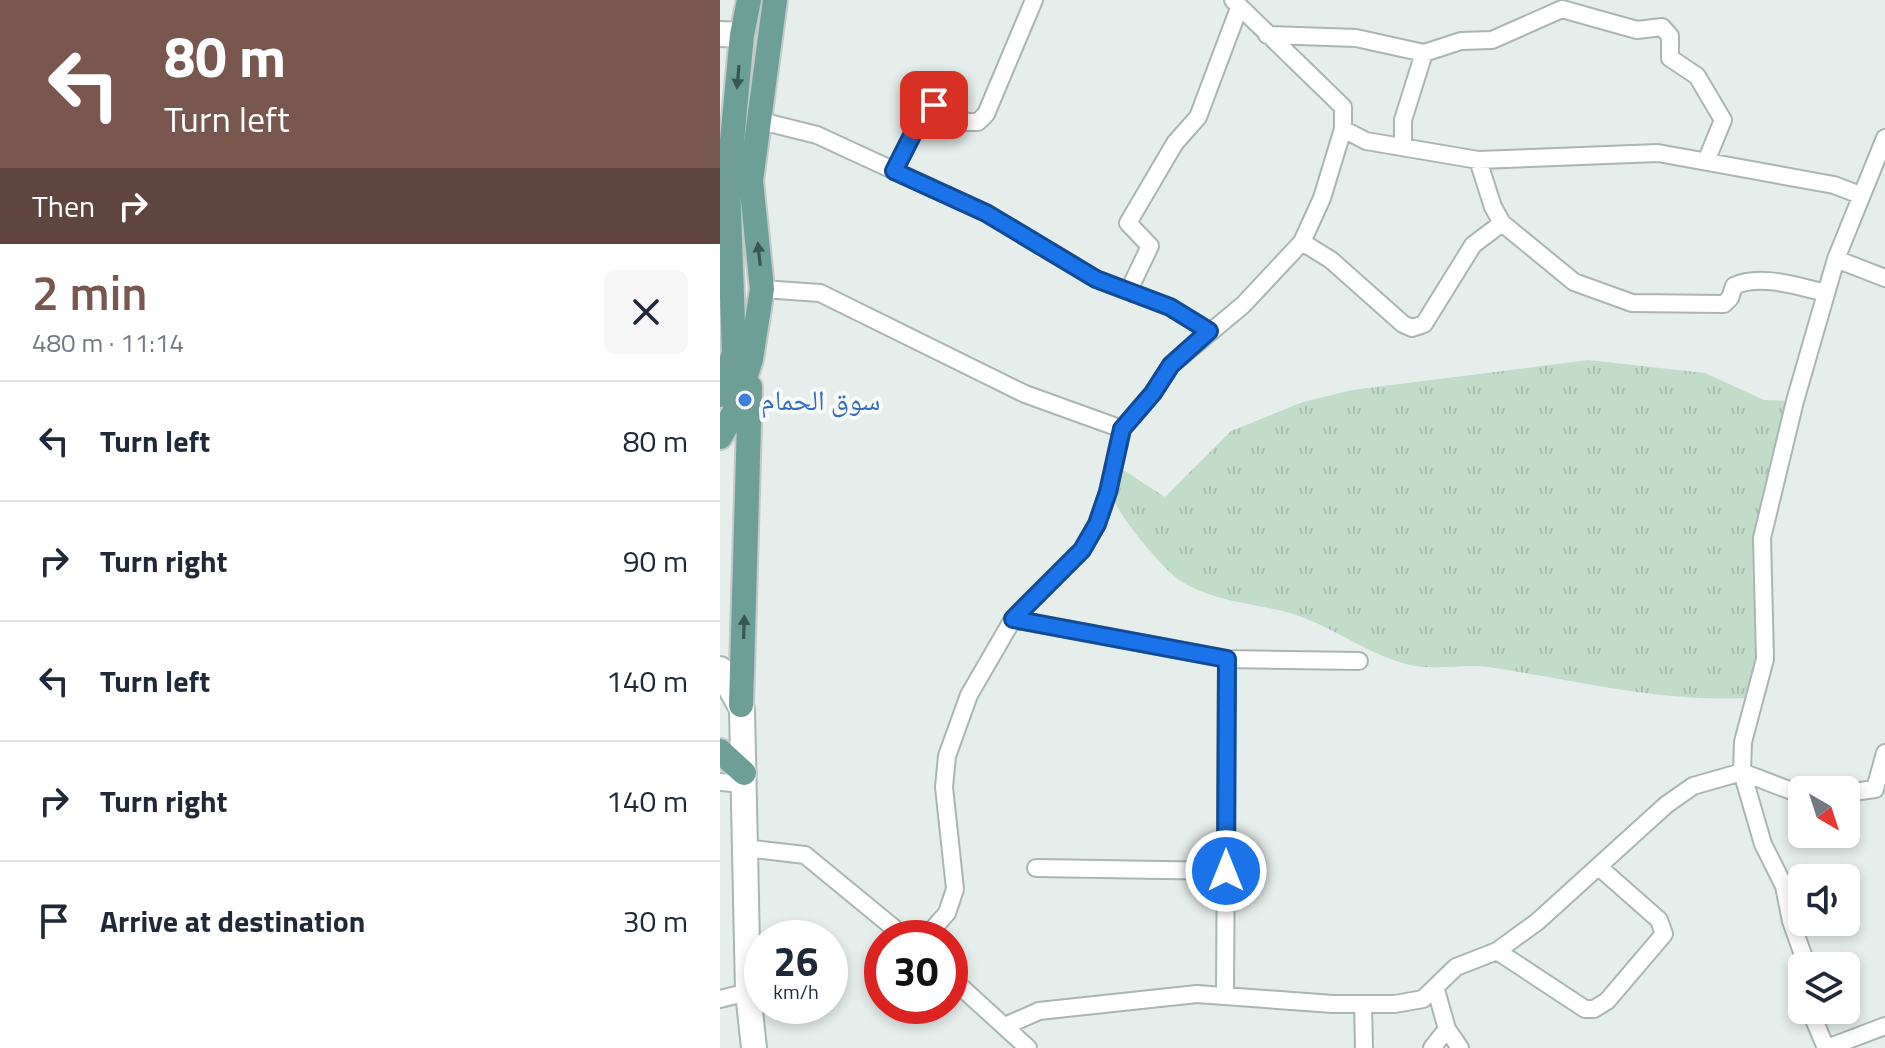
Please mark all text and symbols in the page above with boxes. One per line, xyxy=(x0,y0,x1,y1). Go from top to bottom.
text: 80 m xyxy=(164,14,286,99)
icon: left xyxy=(32,32,136,136)
one-way arrow xyxy=(731,65,744,90)
pin xyxy=(900,71,968,139)
icon: arrive xyxy=(912,83,956,127)
text: Turn left xyxy=(164,91,290,146)
text: Then xyxy=(32,183,95,229)
icon: right xyxy=(111,184,155,228)
one-way arrow xyxy=(752,241,765,266)
text: 2 min xyxy=(32,256,147,329)
button: close xyxy=(604,270,688,354)
text: 480 m · 11:14 xyxy=(32,323,184,362)
place label: سوق الحمام xyxy=(761,378,880,421)
marker: سوق الحمام xyxy=(736,391,754,409)
text: Turn left xyxy=(100,418,210,464)
text: 80 m xyxy=(623,418,688,464)
icon: left xyxy=(32,419,76,463)
text: Turn right xyxy=(100,538,228,584)
text: 90 m xyxy=(623,538,688,584)
icon: right xyxy=(32,539,76,583)
one-way arrow xyxy=(737,614,750,639)
text: Turn left xyxy=(100,658,210,704)
text: 140 m xyxy=(606,658,688,704)
icon: left xyxy=(32,659,76,703)
north arrow xyxy=(1788,776,1860,848)
map controls xyxy=(1788,776,1860,1024)
text: Turn right xyxy=(100,778,228,824)
text: 140 m xyxy=(606,778,688,824)
icon: right xyxy=(32,779,76,823)
position arrow xyxy=(1184,829,1268,913)
button: sound xyxy=(1788,864,1860,936)
text: Arrive at destination xyxy=(100,898,365,944)
text: 30 m xyxy=(623,898,688,944)
icon: arrive xyxy=(32,899,76,943)
speed limit sign: 30 xyxy=(864,920,968,1024)
text: 26 xyxy=(774,931,818,992)
button: layers xyxy=(1788,952,1860,1024)
text: km/h xyxy=(773,976,819,1007)

